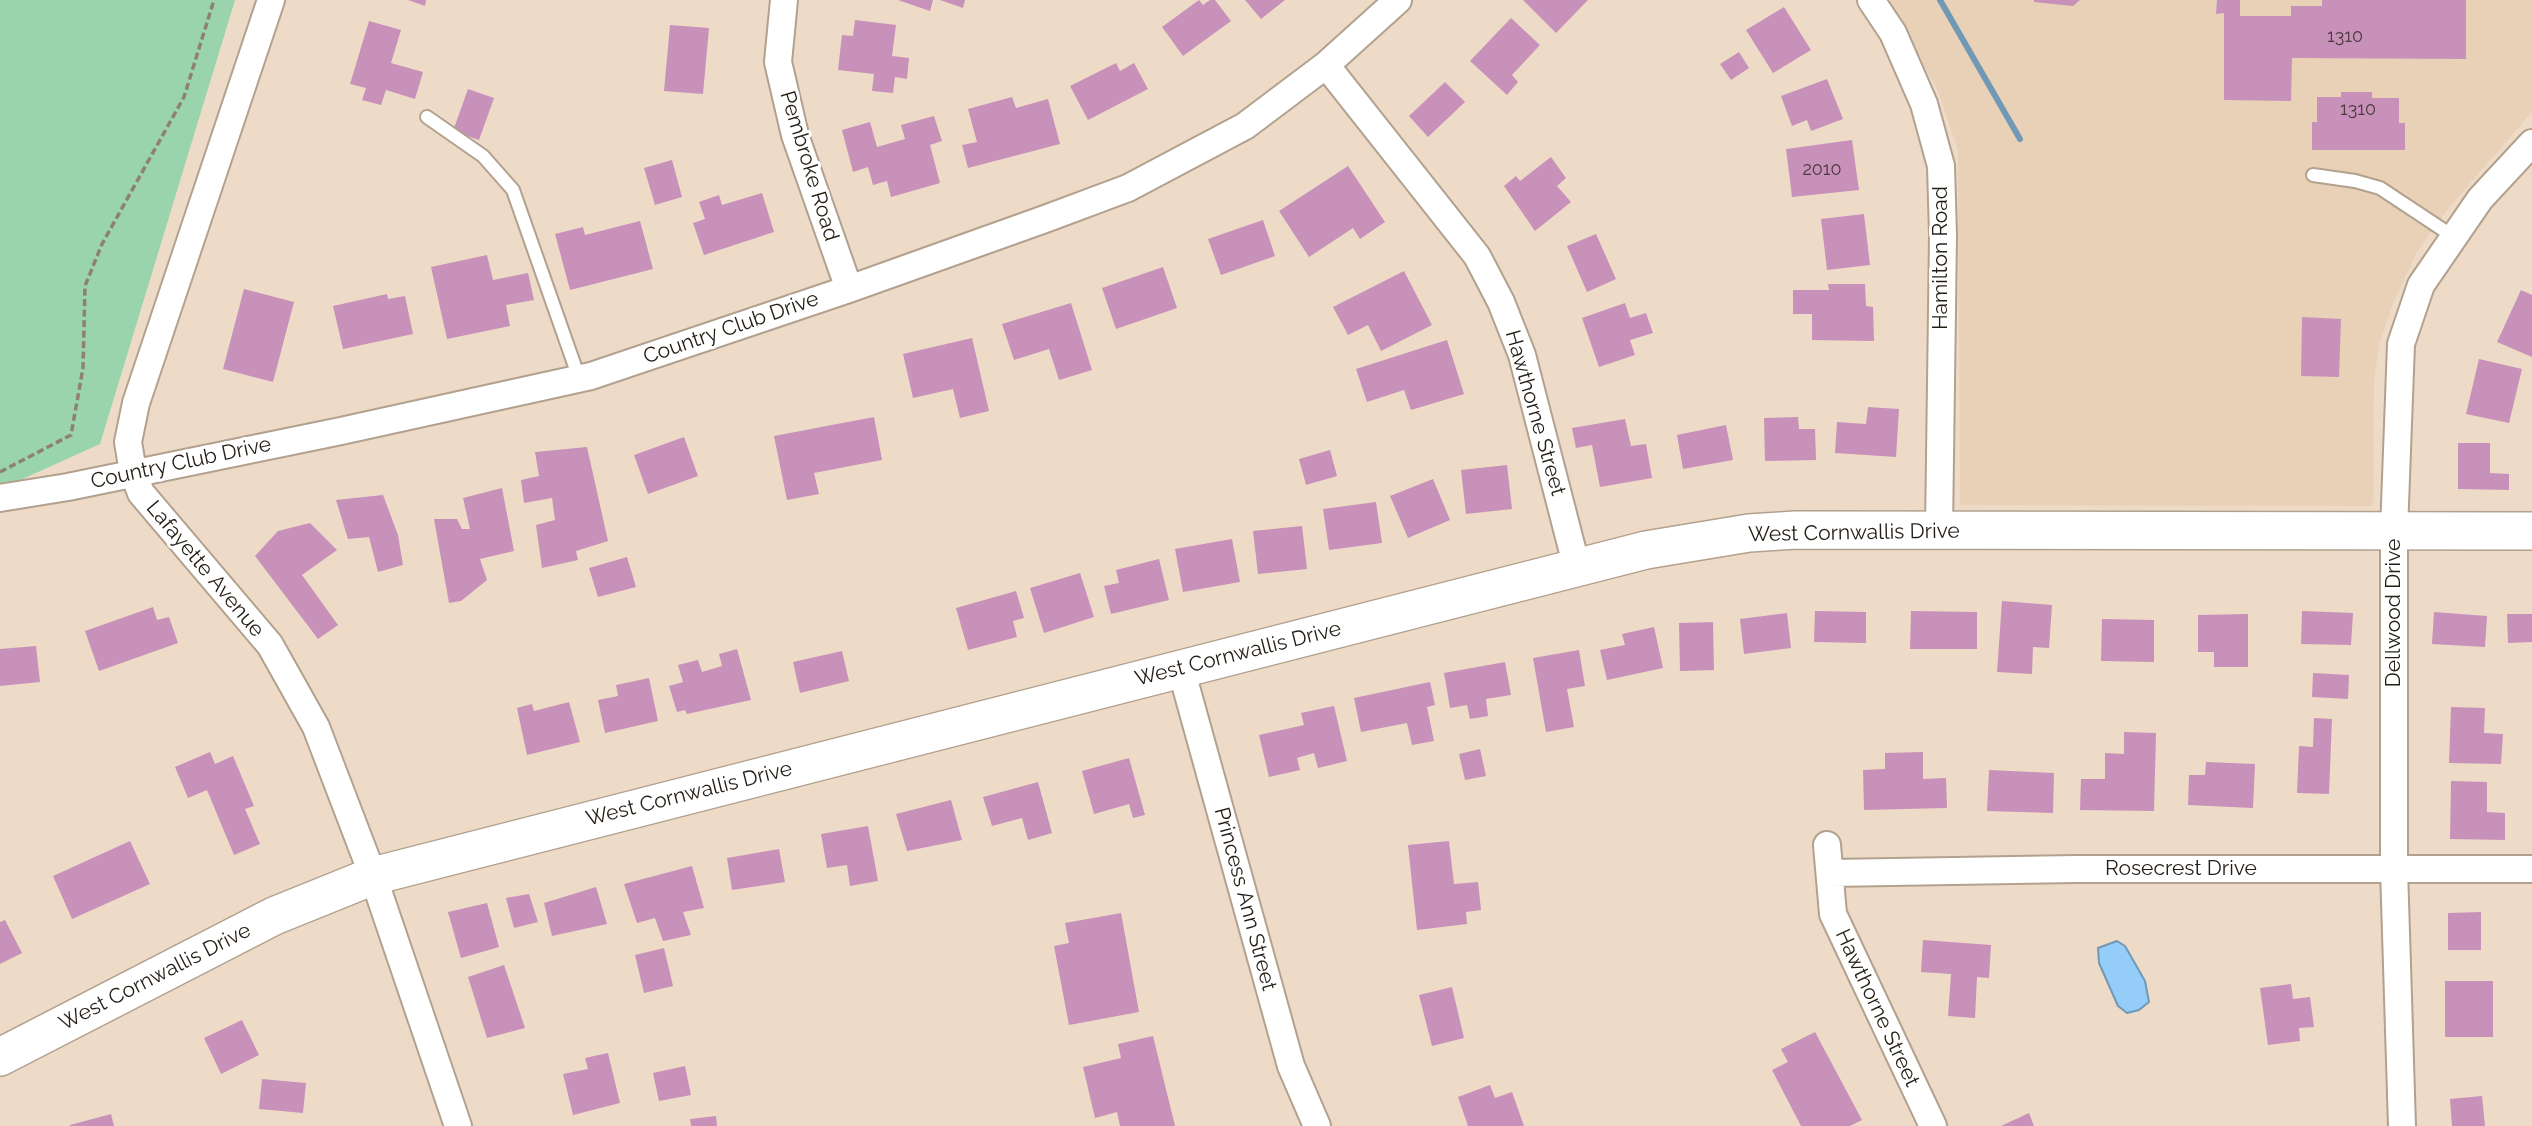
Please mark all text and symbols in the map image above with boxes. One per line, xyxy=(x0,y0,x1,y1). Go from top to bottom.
house number: 1310 xyxy=(2327,26,2363,48)
street label: Pembroke Road xyxy=(774,88,844,244)
house number: 1310 xyxy=(2340,99,2376,121)
house number: 2010 xyxy=(1802,159,1842,181)
street label: Hamilton Road xyxy=(1928,186,1954,330)
street label: Country Club Drive xyxy=(640,286,822,370)
street label: Hawthorne Street xyxy=(1499,327,1571,499)
street label: Country Club Drive xyxy=(89,432,273,494)
street label: Lafayette Avenue xyxy=(141,496,269,642)
street label: West Cornwallis Drive xyxy=(1748,519,1960,547)
street label: Dellwood Drive xyxy=(2381,539,2407,687)
street label: West Cornwallis Drive xyxy=(1132,616,1344,692)
street label: West Cornwallis Drive xyxy=(583,756,795,832)
street label: Princess Ann Street xyxy=(1208,805,1282,993)
street label: Rosecrest Drive xyxy=(2105,856,2257,882)
street label: West Cornwallis Drive xyxy=(55,918,255,1036)
street label: Hawthorne Street xyxy=(1829,925,1925,1091)

